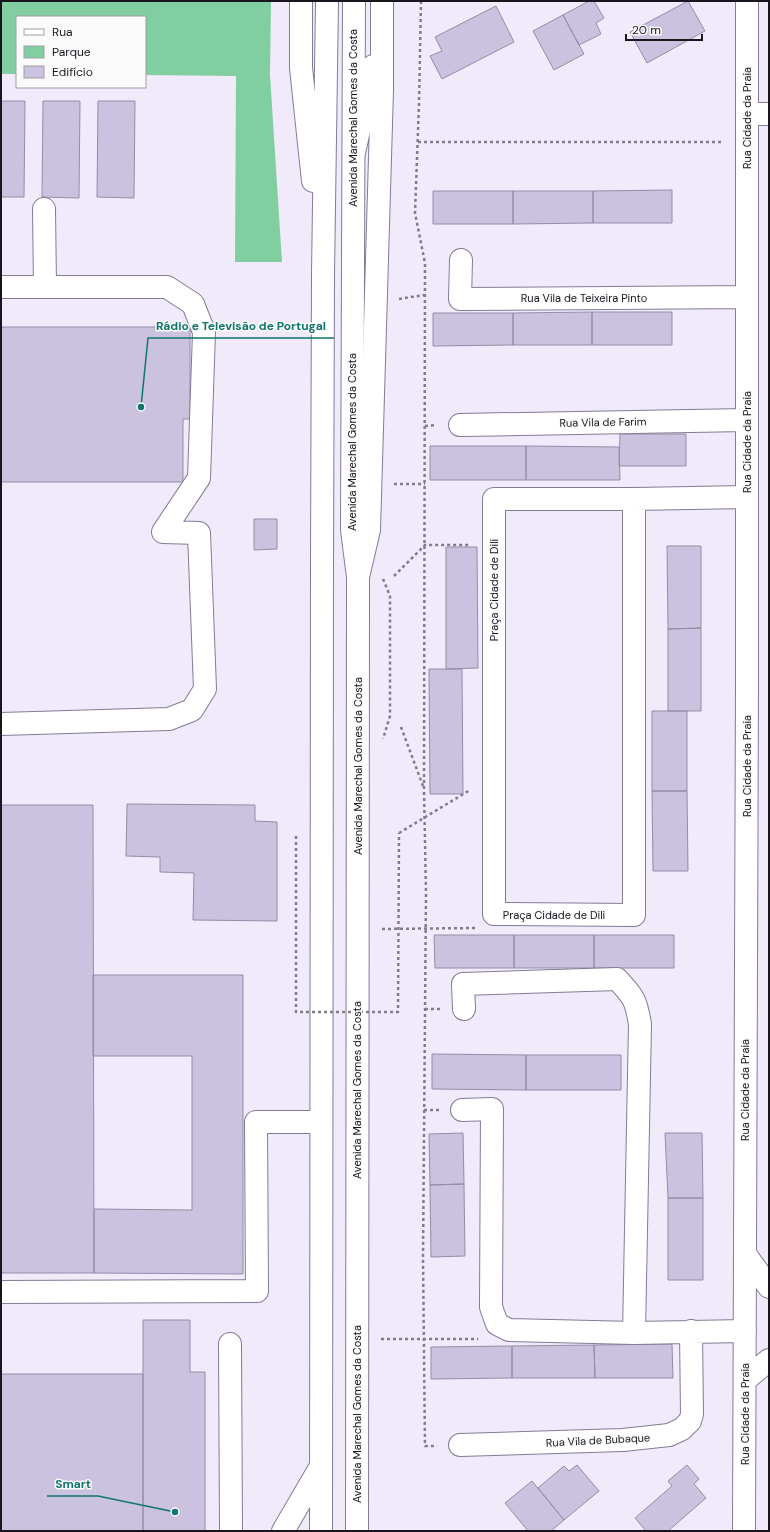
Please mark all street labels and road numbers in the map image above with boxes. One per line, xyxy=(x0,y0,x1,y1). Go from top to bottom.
street label: Avenida Marechal Gomes da Costa xyxy=(346,29,360,207)
street label: Rua Cidade da Praia xyxy=(740,67,754,169)
street label: Rua Vila de Teixeira Pinto xyxy=(521,291,647,305)
street label: Avenida Marechal Gomes da Costa xyxy=(345,353,359,531)
street label: Rua Cidade da Praia xyxy=(740,391,754,493)
street label: Rua Vila de Farim xyxy=(559,414,647,430)
street label: Praça Cidade de Dili xyxy=(487,539,501,641)
street label: Avenida Marechal Gomes da Costa xyxy=(351,677,365,855)
street label: Rua Cidade da Praia xyxy=(740,715,754,817)
street label: Praça Cidade de Dili xyxy=(503,908,605,922)
street label: Avenida Marechal Gomes da Costa xyxy=(350,1001,364,1179)
street label: Rua Cidade da Praia xyxy=(738,1039,752,1141)
street label: Avenida Marechal Gomes da Costa xyxy=(350,1325,364,1503)
street label: Rua Cidade da Praia xyxy=(738,1363,752,1465)
street label: Rua Vila de Bubaque xyxy=(545,1430,651,1450)

